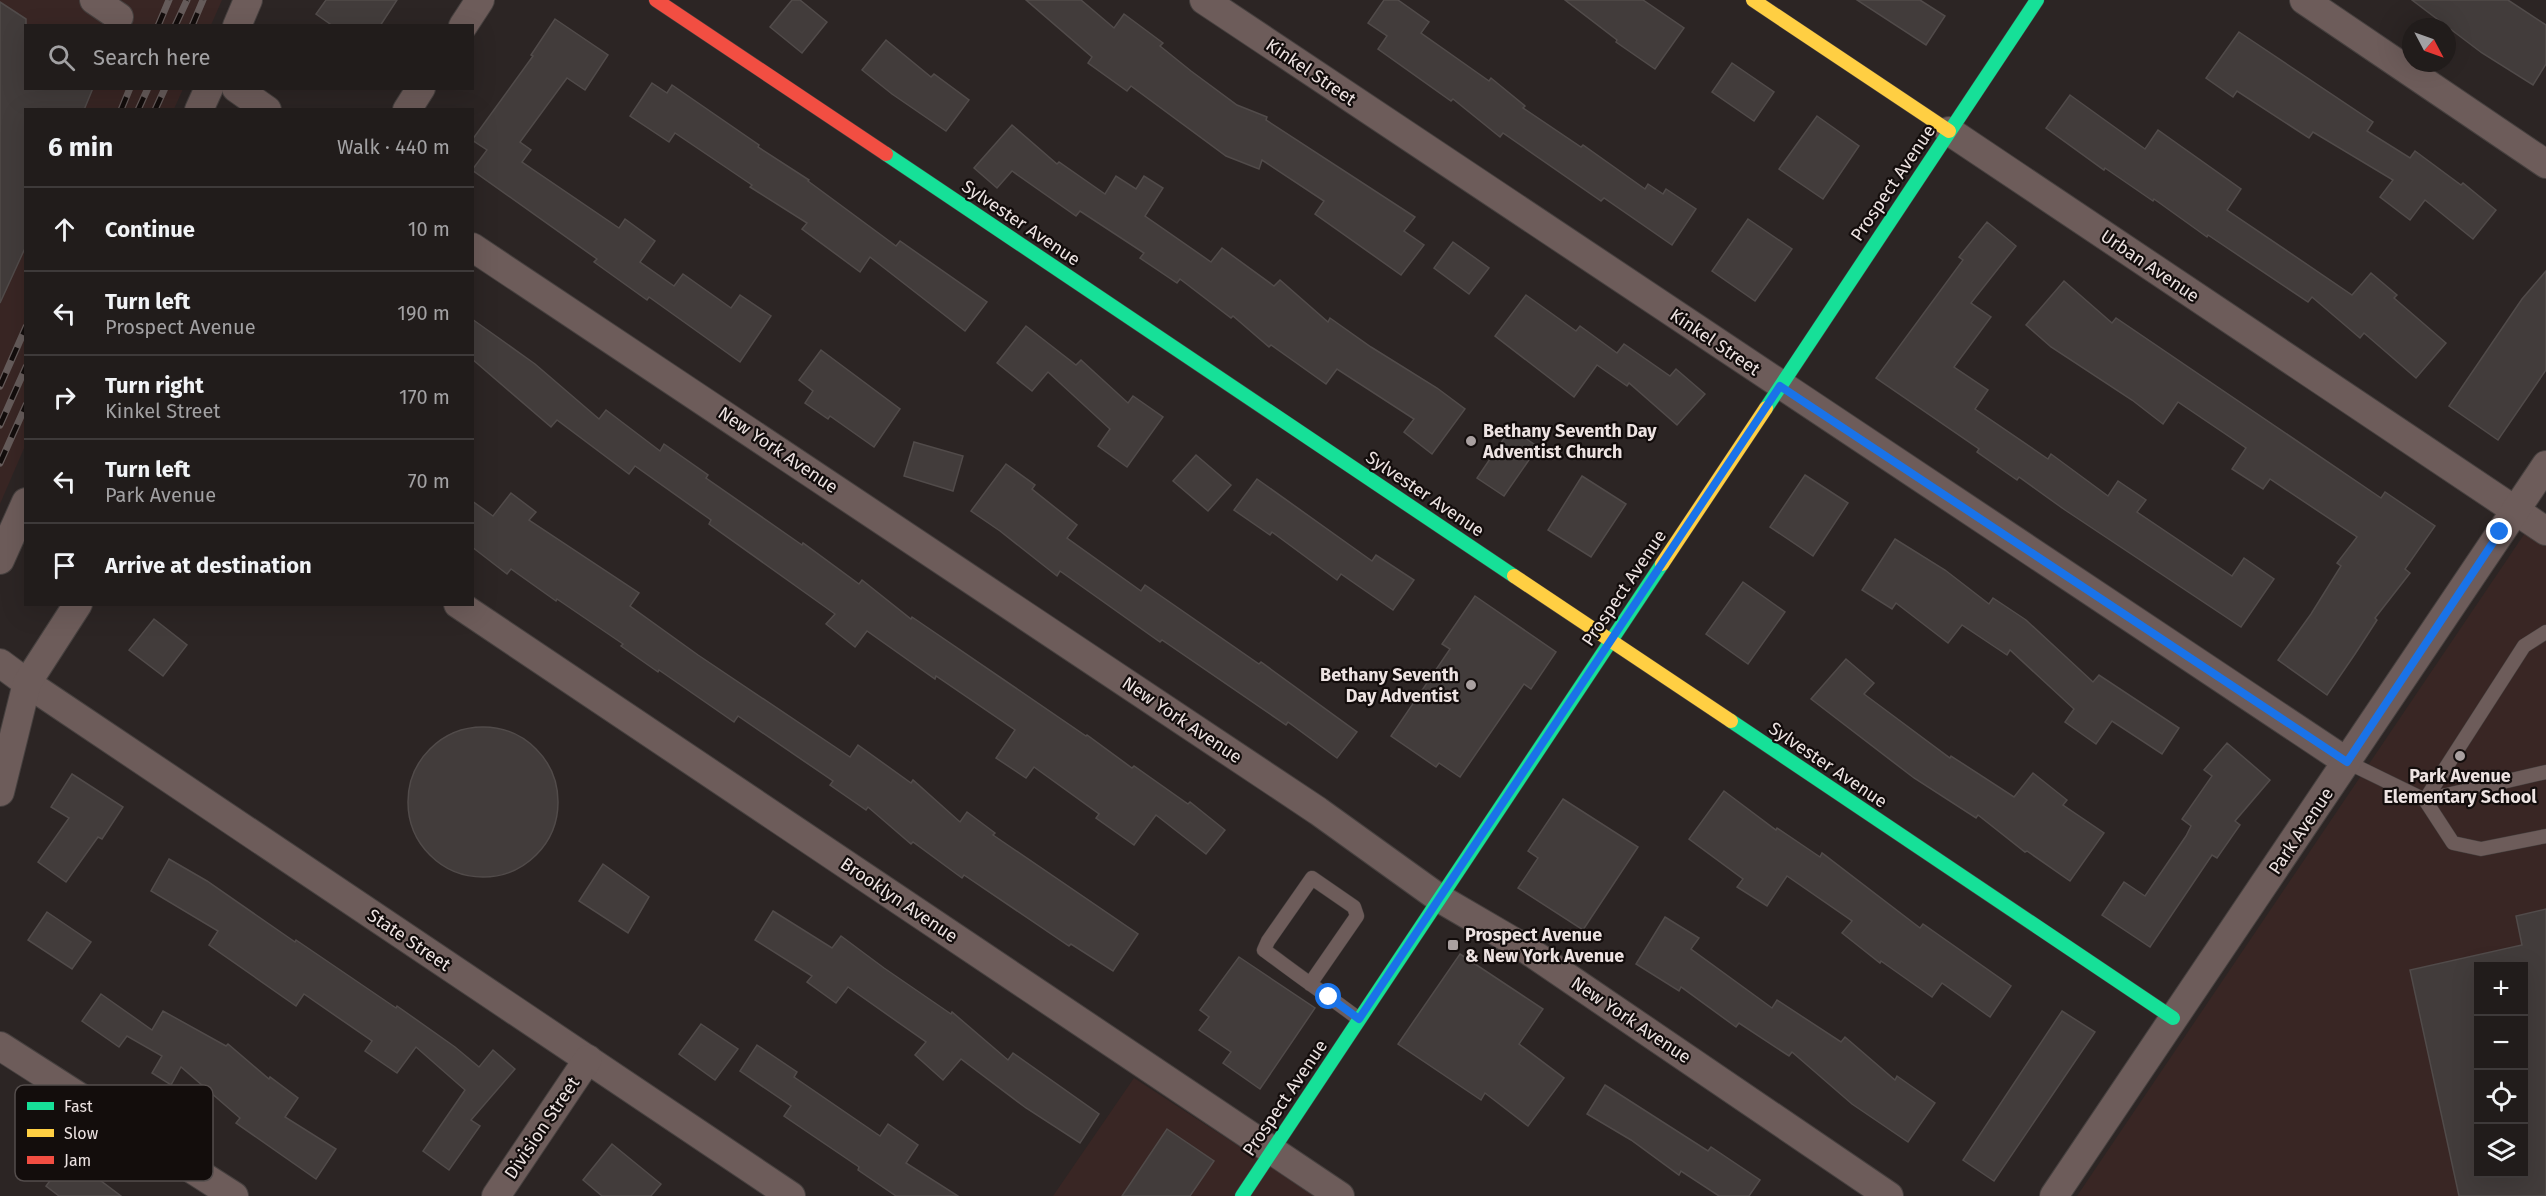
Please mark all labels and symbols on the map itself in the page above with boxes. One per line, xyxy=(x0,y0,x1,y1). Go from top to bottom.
north arrow xyxy=(2402,18,2456,72)
street label: Kinkel Street xyxy=(1262,34,1361,110)
street label: Prospect Avenue xyxy=(1846,121,1940,245)
street label: Sylvester Avenue xyxy=(958,175,1084,271)
street label: Urban Avenue xyxy=(2096,225,2204,307)
street label: Kinkel Street xyxy=(1666,304,1765,380)
street label: New York Avenue xyxy=(714,402,842,498)
place label: Bethany Seventh Day Adventist Church xyxy=(1482,420,1657,463)
marker: Bethany Seventh Day Adventist Church xyxy=(1464,434,1478,448)
street label: Sylvester Avenue xyxy=(1362,446,1488,542)
route end xyxy=(2486,518,2512,544)
street label: Prospect Avenue xyxy=(1577,526,1671,650)
place label: Bethany Seventh Day Adventist xyxy=(1320,664,1460,707)
street label: New York Avenue xyxy=(1118,672,1246,768)
marker: Bethany Seventh Day Adventist xyxy=(1464,678,1478,692)
street label: Sylvester Avenue xyxy=(1765,717,1891,813)
marker: Park Avenue Elementary School xyxy=(2453,749,2467,763)
place label: Park Avenue Elementary School xyxy=(2383,765,2537,808)
street label: Park Avenue xyxy=(2264,783,2338,879)
street label: Brooklyn Avenue xyxy=(836,853,962,947)
street label: State Street xyxy=(363,904,455,976)
place label: Prospect Avenue & New York Avenue xyxy=(1465,924,1624,967)
marker: Prospect Avenue & New York Avenue xyxy=(1446,938,1460,952)
street label: New York Avenue xyxy=(1567,972,1695,1068)
route start xyxy=(1315,983,1341,1009)
street label: Prospect Avenue xyxy=(1238,1036,1332,1160)
street label: Division Street xyxy=(500,1072,585,1183)
legend xyxy=(15,1085,213,1181)
text: Fast xyxy=(64,1097,93,1116)
text: Slow xyxy=(64,1124,99,1143)
text: Jam xyxy=(64,1151,91,1170)

